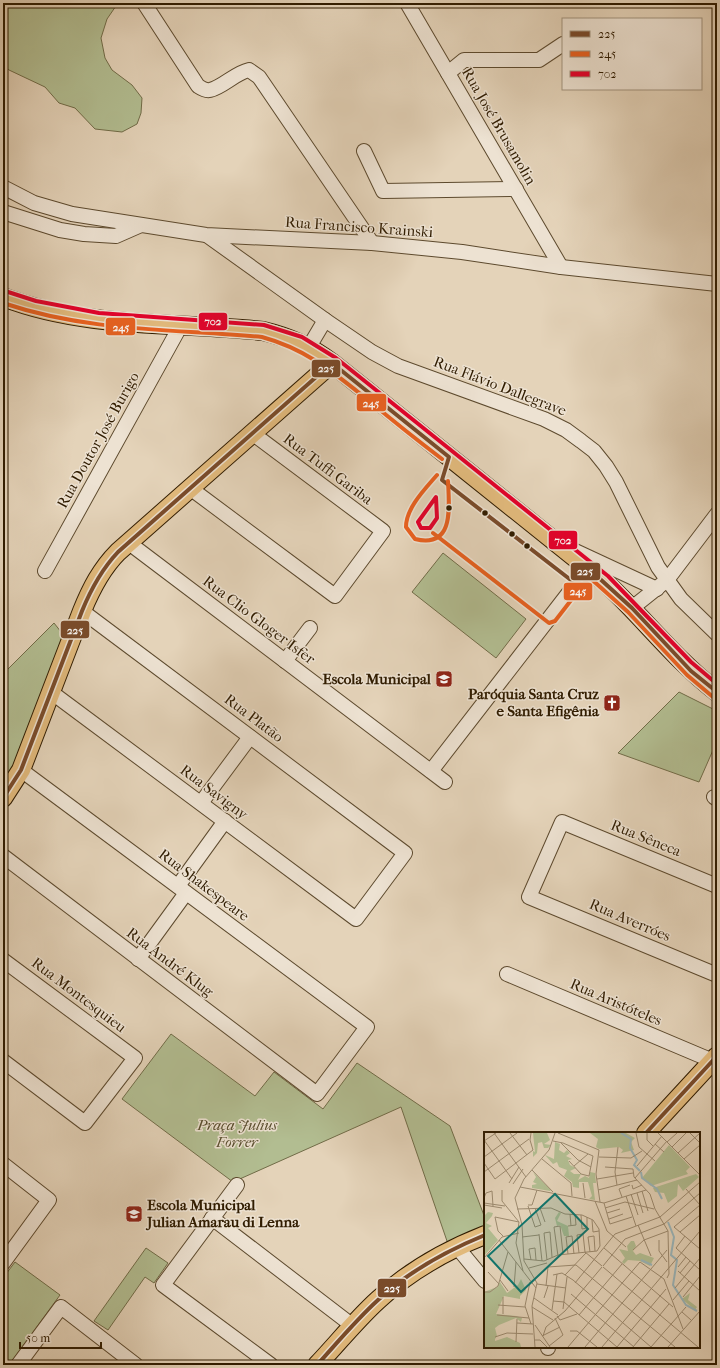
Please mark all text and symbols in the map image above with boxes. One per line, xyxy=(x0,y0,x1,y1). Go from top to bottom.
legend xyxy=(562,18,702,90)
text: 225 xyxy=(598,27,616,41)
text: 245 xyxy=(598,47,616,61)
street label: Rua José Brusamolin xyxy=(458,64,540,188)
text: 702 xyxy=(598,67,617,81)
street label: Rua Francisco Krainski xyxy=(284,213,434,241)
line badge: 702 xyxy=(198,312,228,331)
text: 702 xyxy=(204,315,222,328)
line badge: 245 xyxy=(105,317,136,336)
text: 245 xyxy=(113,321,130,334)
street label: Rua Flávio Dallegrave xyxy=(431,352,569,420)
line badge: 225 xyxy=(311,359,341,378)
text: 225 xyxy=(318,362,334,375)
street label: Rua Doutor José Burigo xyxy=(53,368,143,511)
line badge: 245 xyxy=(356,393,387,412)
text: 245 xyxy=(363,397,380,410)
street label: Rua Tuffi Gariba xyxy=(280,430,377,509)
unlabelled marker xyxy=(444,503,454,513)
unlabelled marker xyxy=(480,508,490,518)
unlabelled marker xyxy=(507,529,517,539)
line badge: 702 xyxy=(548,530,578,550)
text: 702 xyxy=(554,534,572,547)
unlabelled marker xyxy=(522,541,532,551)
line badge: 225 xyxy=(570,562,601,581)
text: 225 xyxy=(577,565,593,578)
street label: Rua Clio Gloger Isfer xyxy=(199,572,319,668)
line badge: 245 xyxy=(563,582,593,601)
text: 245 xyxy=(570,585,587,598)
line badge: 225 xyxy=(60,620,90,639)
text: 225 xyxy=(67,624,83,637)
school or university icon: Escola Municipal xyxy=(434,669,454,689)
place label: Escola Municipal xyxy=(323,670,432,688)
place label: Paróquia Santa Cruz e Santa Efigênia xyxy=(468,685,600,720)
street label: Rua Platão xyxy=(221,690,287,746)
church icon: Paróquia Santa Cruz e Santa Efigênia xyxy=(602,693,622,713)
street label: Rua Savigny xyxy=(177,761,252,824)
street label: Rua Sêneca xyxy=(608,816,685,861)
street label: Rua Shakespeare xyxy=(155,845,253,925)
street label: Rua Averróes xyxy=(587,895,674,945)
street label: Rua André Klug xyxy=(123,923,218,1001)
street label: Rua Montesquieu xyxy=(28,954,130,1037)
street label: Rua Aristóteles xyxy=(567,975,665,1030)
park label: Praça Julius Forrer xyxy=(196,1116,277,1151)
inset map xyxy=(484,1132,700,1348)
place label: Escola Municipal Julian Amarau di Lenna xyxy=(145,1196,300,1231)
school or university icon: Escola Municipal Julian Amarau di Lenna xyxy=(124,1204,144,1224)
line badge: 225 xyxy=(377,1278,407,1298)
text: 225 xyxy=(384,1282,400,1295)
scale bar xyxy=(20,1324,101,1350)
text: 50 m xyxy=(26,1331,50,1345)

